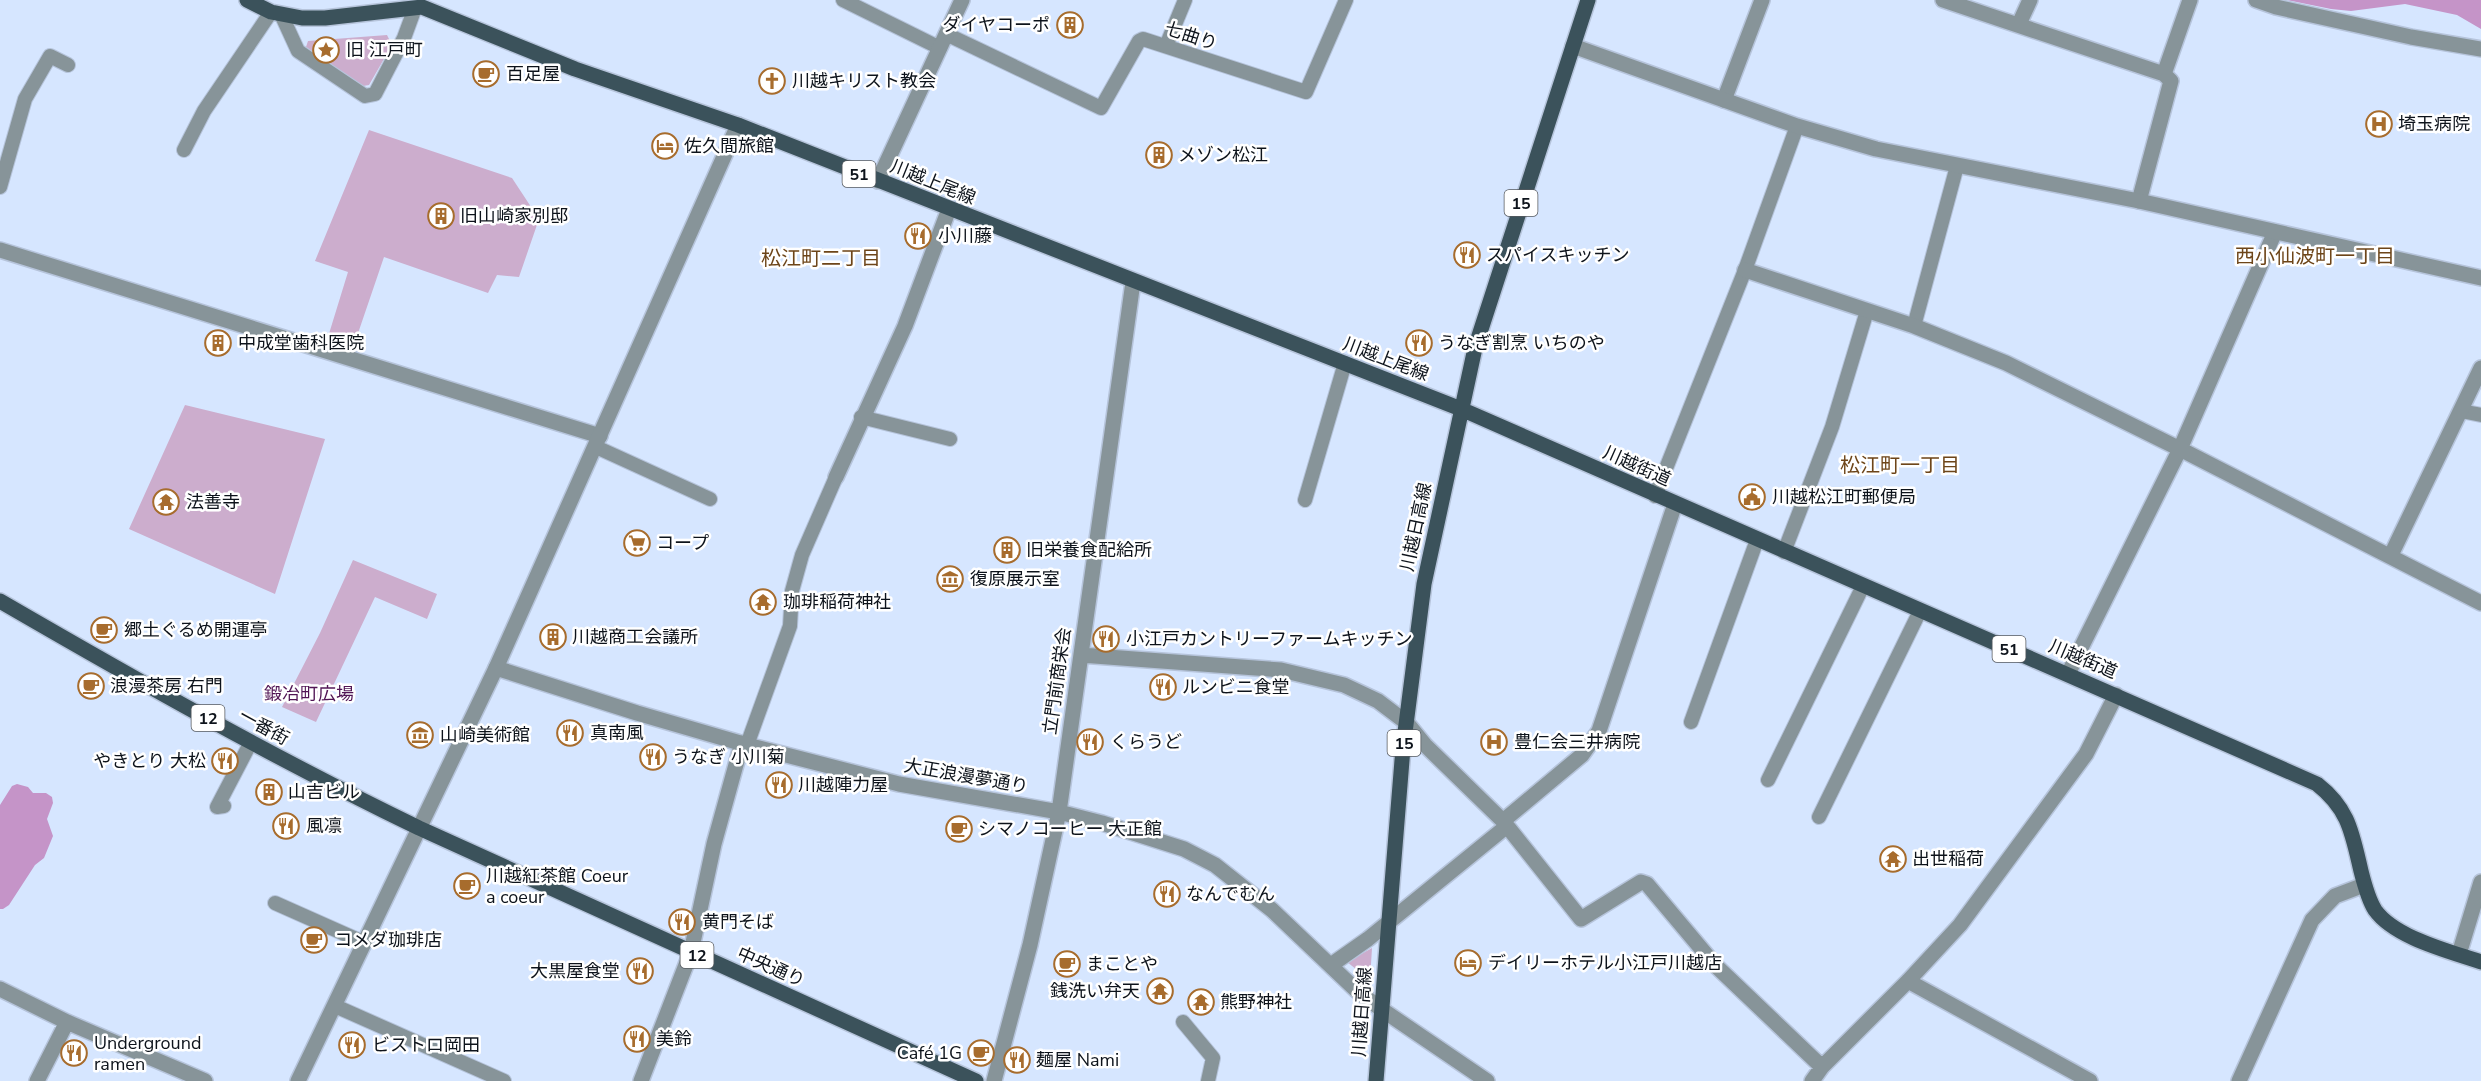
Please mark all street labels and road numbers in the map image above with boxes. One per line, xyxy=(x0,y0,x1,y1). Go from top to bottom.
street label: 七曲り xyxy=(1162,16,1220,56)
street label: 川越上尾線 xyxy=(887,154,979,210)
road number: 51 xyxy=(842,161,876,187)
road number: 15 xyxy=(1504,190,1538,216)
street label: 川越上尾線 xyxy=(1340,332,1432,386)
street label: 川越街道 xyxy=(1599,440,1675,492)
street label: 川越日高線 xyxy=(1395,480,1437,574)
street label: 立門前商栄会 xyxy=(1038,626,1076,736)
street label: 川越街道 xyxy=(2045,634,2121,684)
road number: 51 xyxy=(1992,636,2026,662)
street label: 一番街 xyxy=(235,703,293,751)
road number: 12 xyxy=(192,705,224,731)
road number: 15 xyxy=(1388,730,1420,756)
street label: 大正浪漫夢通り xyxy=(902,753,1030,799)
street label: 中央通り xyxy=(733,941,809,993)
road number: 12 xyxy=(680,942,714,968)
street label: 川越日高線 xyxy=(1347,966,1377,1058)

